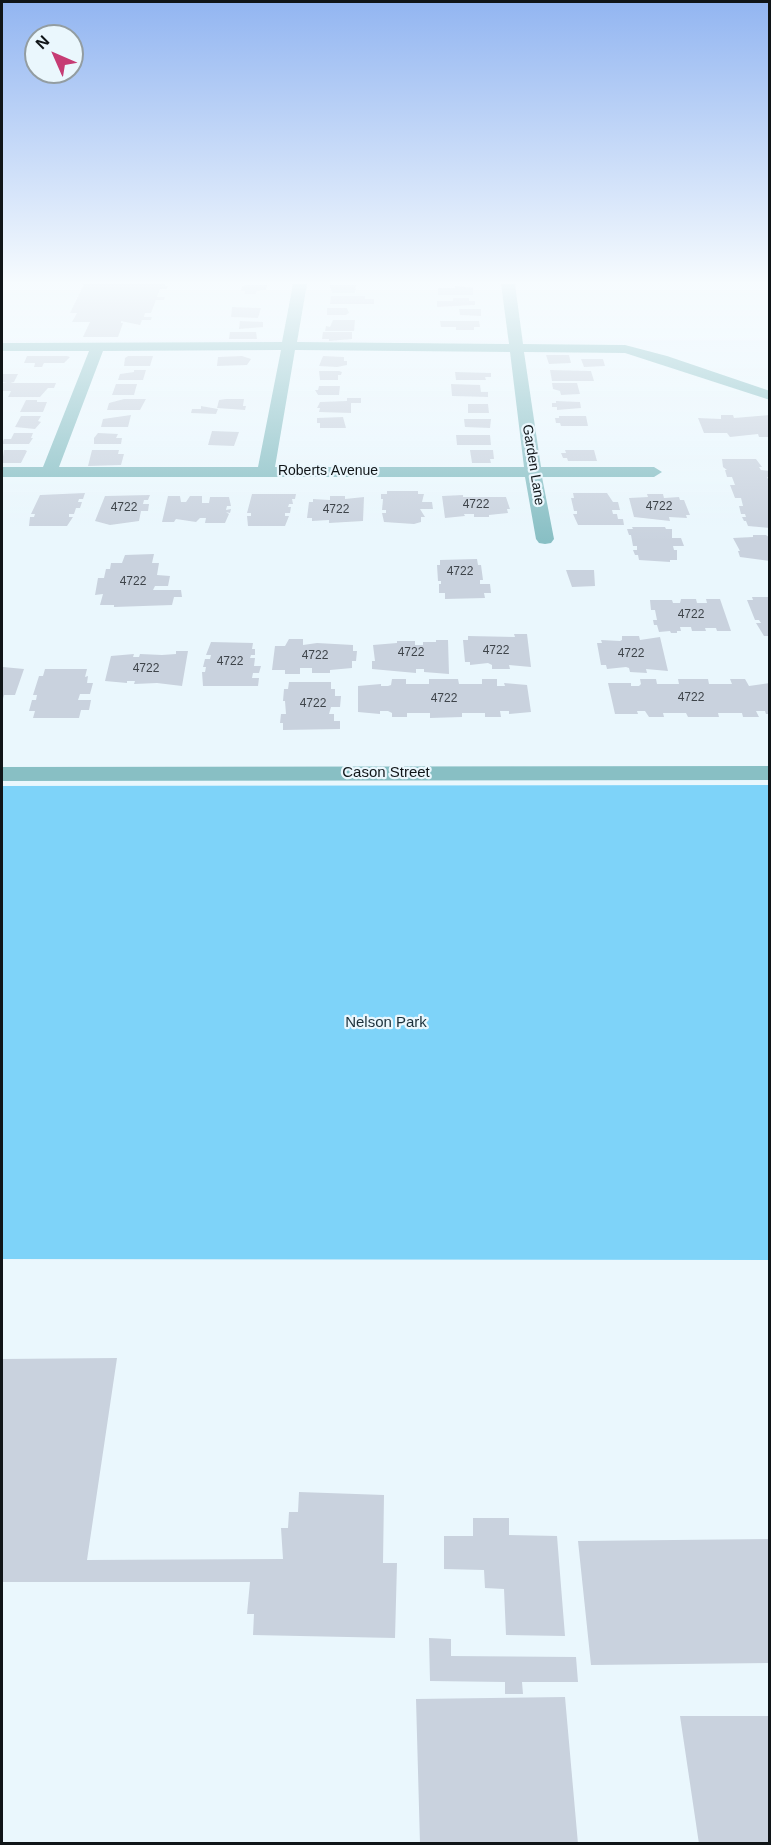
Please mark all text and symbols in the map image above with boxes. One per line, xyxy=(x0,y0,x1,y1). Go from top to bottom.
north arrow xyxy=(24,24,84,84)
text: N xyxy=(32,32,52,52)
street label: Garden Lane xyxy=(518,423,548,507)
street label: Roberts Avenue xyxy=(278,463,378,479)
house number: 4722 xyxy=(463,498,489,512)
house number: 4722 xyxy=(646,500,672,514)
house number: 4722 xyxy=(111,501,137,515)
house number: 4722 xyxy=(323,503,349,517)
house number: 4722 xyxy=(447,565,473,579)
house number: 4722 xyxy=(120,575,146,589)
house number: 4722 xyxy=(678,608,704,622)
house number: 4722 xyxy=(483,644,509,658)
house number: 4722 xyxy=(398,646,424,660)
house number: 4722 xyxy=(618,647,644,661)
house number: 4722 xyxy=(302,649,328,663)
house number: 4722 xyxy=(217,655,243,669)
house number: 4722 xyxy=(133,662,159,676)
house number: 4722 xyxy=(678,691,704,705)
house number: 4722 xyxy=(431,692,457,706)
house number: 4722 xyxy=(300,697,326,711)
street label: Cason Street xyxy=(342,764,430,782)
park label: Nelson Park xyxy=(345,1014,427,1032)

